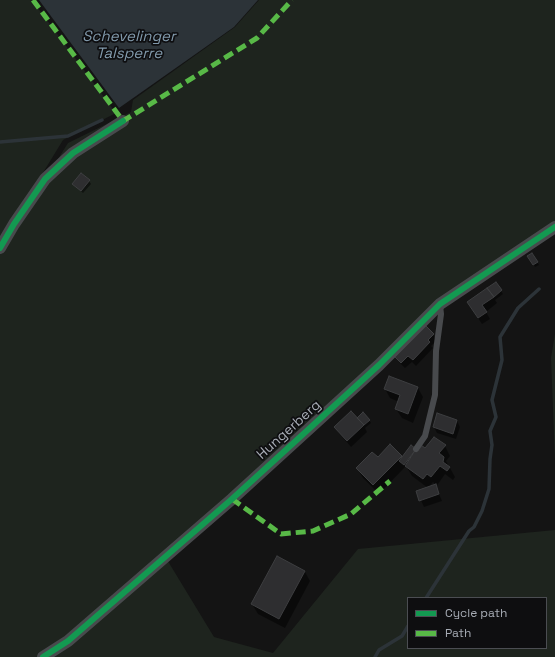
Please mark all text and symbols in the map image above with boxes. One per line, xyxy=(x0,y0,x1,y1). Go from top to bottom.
water label: Schevelinger Talsperre xyxy=(82,28,176,63)
street label: Hungerberg xyxy=(254,397,324,463)
legend xyxy=(407,597,547,649)
text: Cycle path xyxy=(445,605,507,621)
text: Path xyxy=(445,625,471,641)

